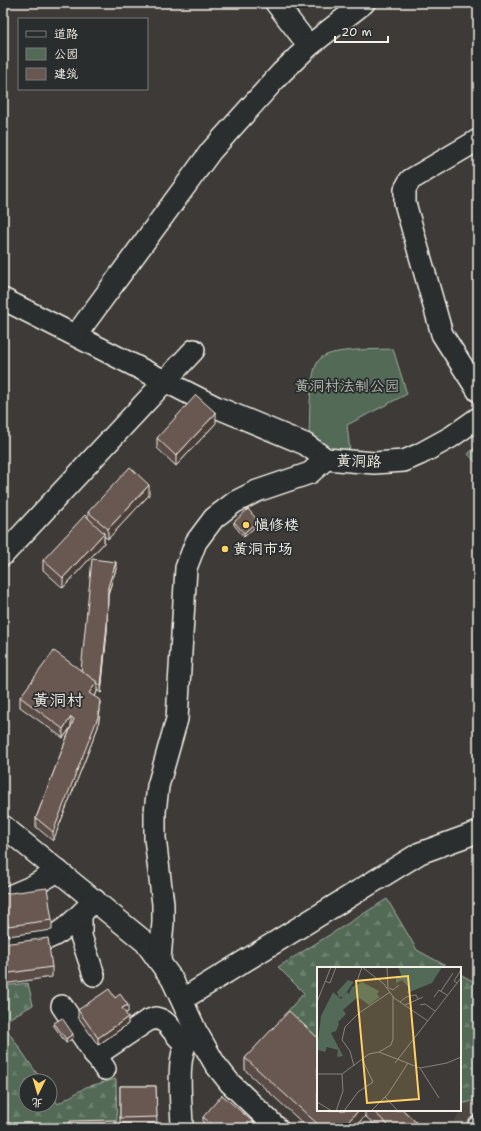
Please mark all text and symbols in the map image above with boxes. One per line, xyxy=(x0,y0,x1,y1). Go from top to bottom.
legend xyxy=(18,18,148,90)
scale bar xyxy=(335,18,388,44)
text: 20 m xyxy=(341,24,372,40)
text: 道路 xyxy=(54,26,78,42)
text: 公园 xyxy=(54,46,78,62)
text: 建筑 xyxy=(54,66,78,82)
park label: 黄洞村法制公园 xyxy=(294,376,400,396)
street label: 黄洞路 xyxy=(336,450,382,472)
place label: 慎修楼 xyxy=(254,515,299,535)
marker: 慎修楼 xyxy=(241,520,251,530)
place label: 黄洞市场 xyxy=(233,539,293,559)
marker: 黄洞市场 xyxy=(220,544,230,554)
district label: 黄洞村 xyxy=(33,689,84,711)
inset map xyxy=(317,967,461,1111)
north arrow xyxy=(18,1073,58,1113)
text: 北 xyxy=(31,1095,43,1110)

